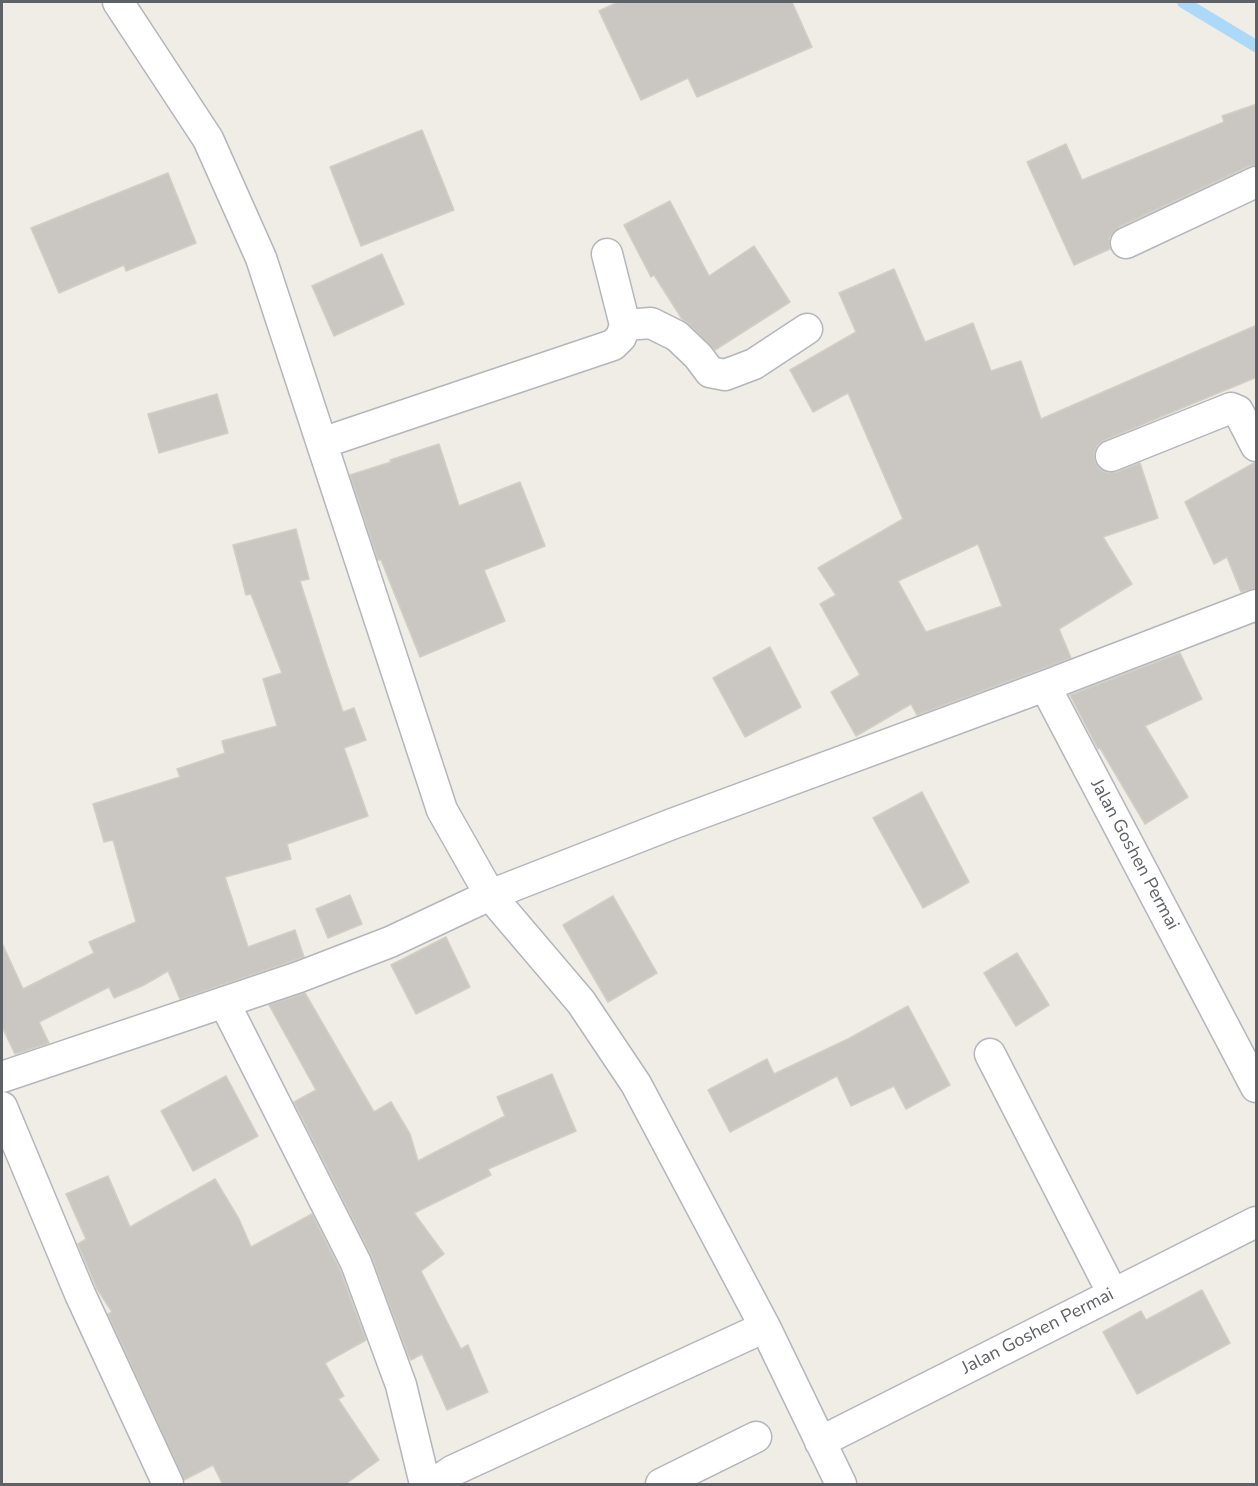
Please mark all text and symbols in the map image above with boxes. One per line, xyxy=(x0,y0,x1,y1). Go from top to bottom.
street label: Jalan Goshen Permai xyxy=(1085,776,1183,934)
street label: Jalan Goshen Permai xyxy=(958,1284,1118,1380)

